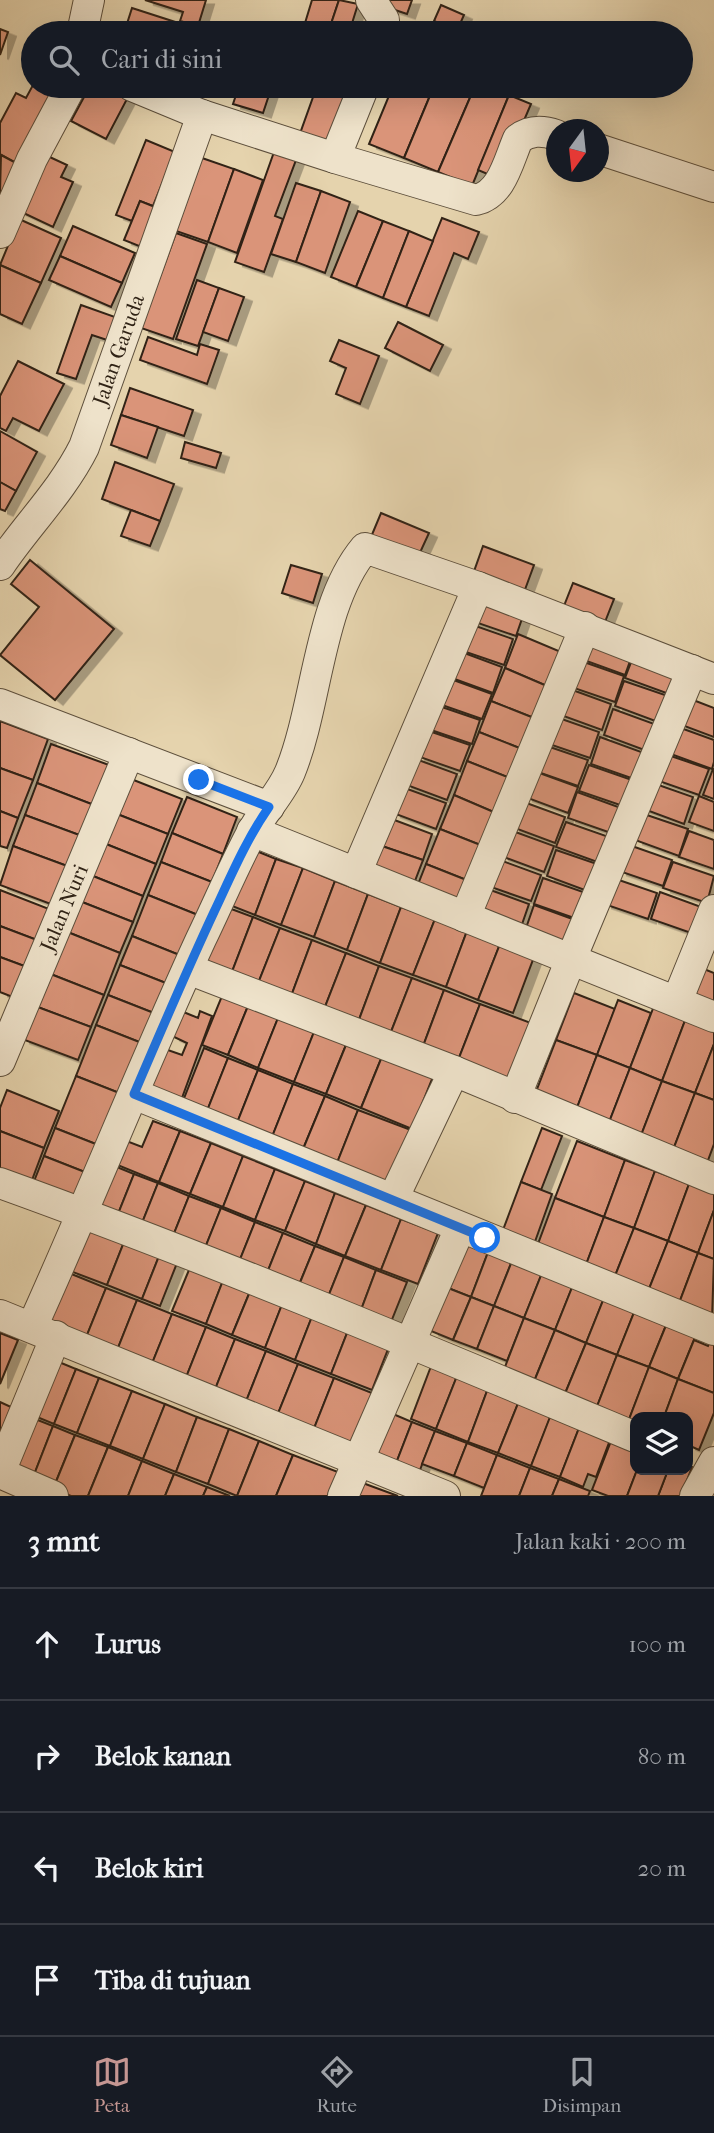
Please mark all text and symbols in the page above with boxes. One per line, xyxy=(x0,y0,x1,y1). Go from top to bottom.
search box xyxy=(21,21,693,98)
icon: search xyxy=(45,41,83,79)
text: Cari di sini xyxy=(101,44,222,75)
north arrow xyxy=(546,119,609,182)
street label: Jalan Garuda xyxy=(87,291,149,411)
route end xyxy=(183,764,214,795)
street label: Jalan Nuri xyxy=(35,861,93,957)
route start xyxy=(469,1222,500,1253)
map controls xyxy=(630,1412,693,1475)
button: layers xyxy=(630,1412,693,1475)
text: 3 mnt xyxy=(28,1524,100,1559)
text: Jalan kaki · 200 m xyxy=(515,1528,686,1555)
icon: ahead xyxy=(28,1625,66,1663)
text: Lurus xyxy=(95,1629,161,1660)
text: 100 m xyxy=(628,1631,686,1658)
icon: right xyxy=(28,1737,66,1775)
text: Belok kanan xyxy=(95,1741,231,1772)
text: 80 m xyxy=(638,1743,686,1770)
icon: left xyxy=(28,1849,66,1887)
text: Belok kiri xyxy=(95,1853,203,1884)
text: 20 m xyxy=(637,1855,686,1882)
icon: arrive xyxy=(28,1961,66,1999)
text: Tiba di tujuan xyxy=(95,1965,251,1996)
tab: Peta xyxy=(93,2053,131,2117)
tab: Rute xyxy=(316,2053,357,2117)
tab: Disimpan xyxy=(543,2053,621,2117)

